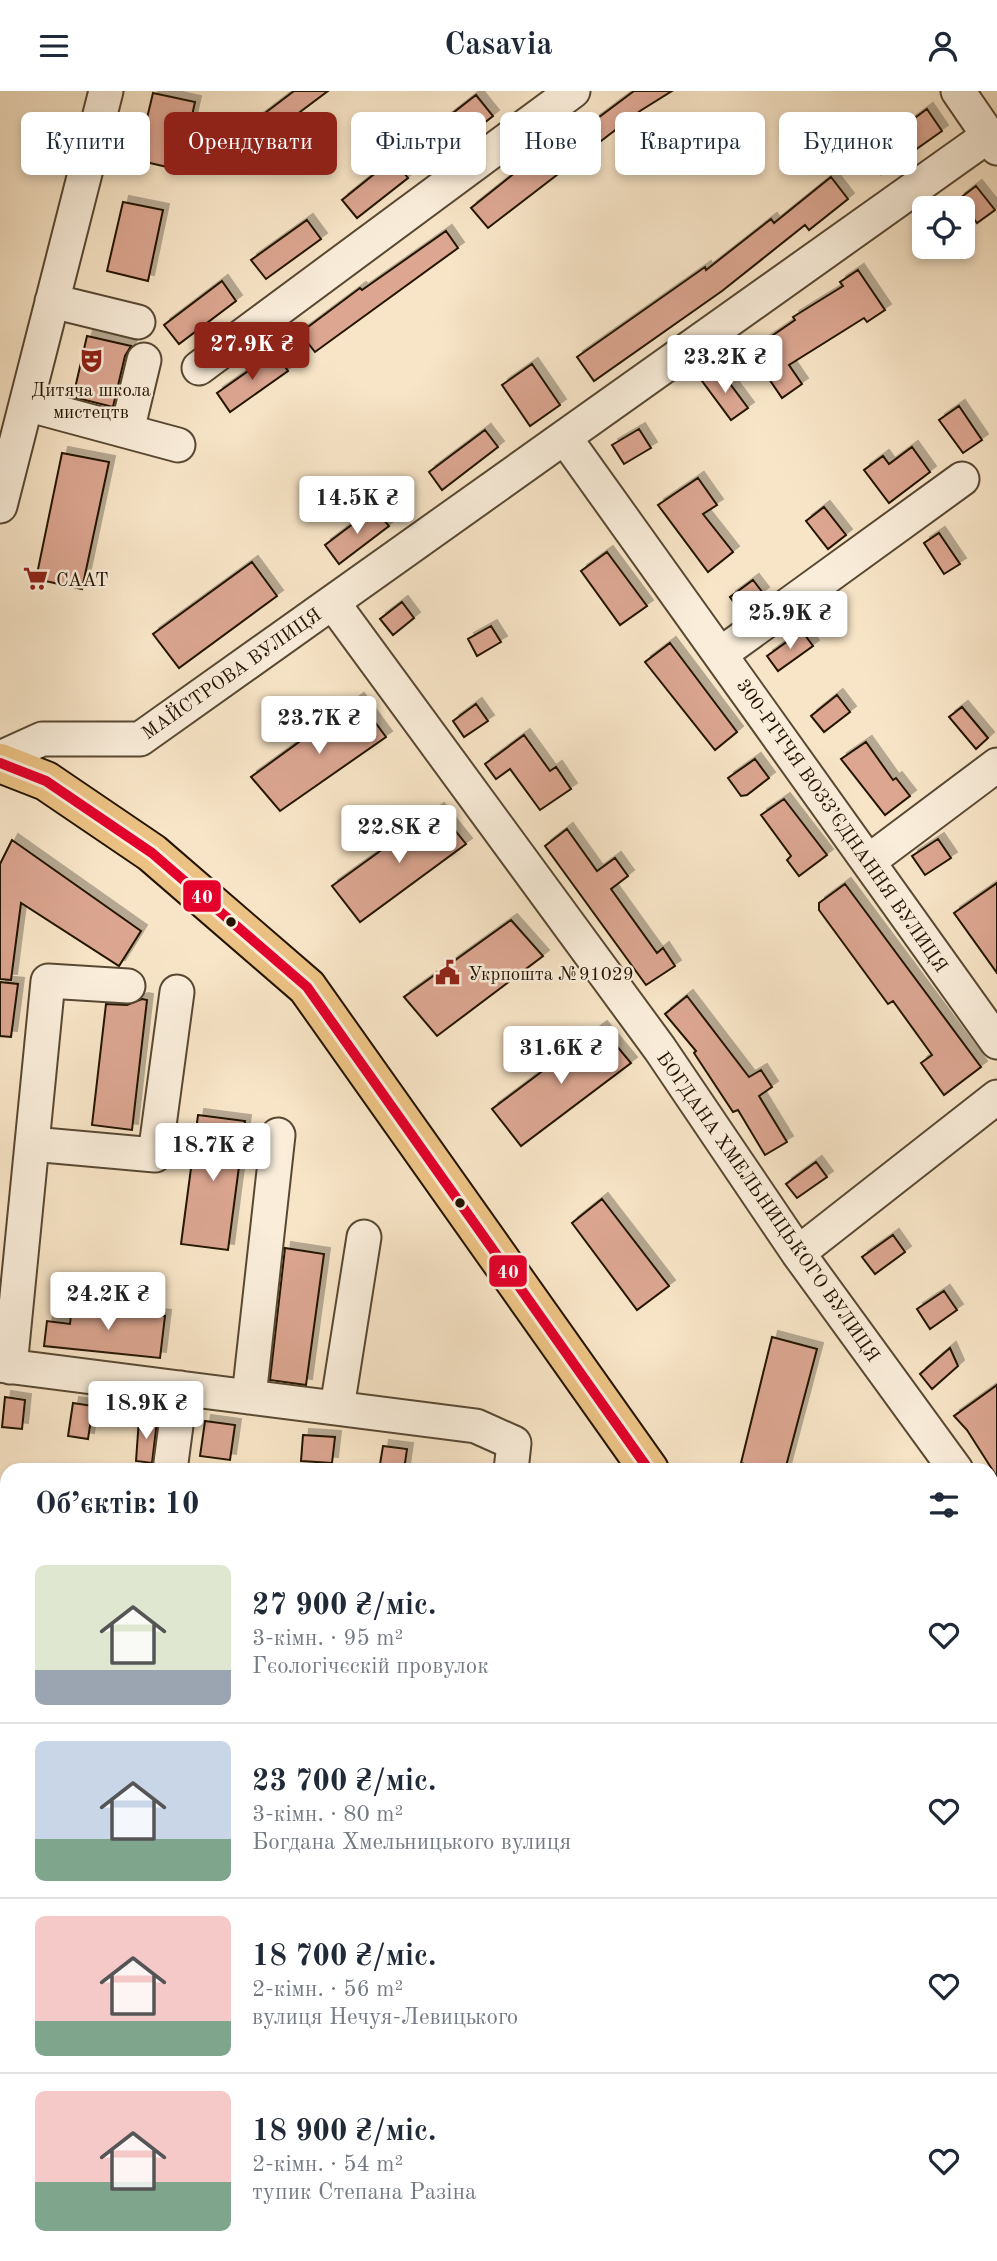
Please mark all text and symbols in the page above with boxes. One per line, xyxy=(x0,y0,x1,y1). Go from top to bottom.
icon: menu xyxy=(35,27,73,65)
icon: person xyxy=(924,27,962,65)
text: Casavia xyxy=(444,30,553,62)
chip: Купити xyxy=(21,112,150,175)
chip: Орендувати xyxy=(164,112,337,175)
chip: Фільтри xyxy=(351,112,486,175)
chip: Нове xyxy=(500,112,601,175)
chip: Квартира xyxy=(615,112,765,175)
chip: Будинок xyxy=(779,112,917,175)
map controls xyxy=(912,196,975,259)
button: locate xyxy=(912,196,975,259)
pin: 27.9K ₴ xyxy=(187,323,317,382)
text: 27.9K ₴ xyxy=(210,333,294,356)
pin: 23.2K ₴ xyxy=(660,335,790,395)
text: 23.2K ₴ xyxy=(683,346,767,369)
theatre icon: Дитяча школа мистецтв xyxy=(77,347,105,375)
place label: Дитяча школа мистецтв xyxy=(31,382,151,423)
pin: 14.5K ₴ xyxy=(292,477,422,536)
text: 14.5K ₴ xyxy=(315,487,399,510)
supermarket icon: СААТ xyxy=(22,565,50,593)
place label: СААТ xyxy=(56,572,109,591)
pin: 25.9K ₴ xyxy=(725,591,855,651)
text: 25.9K ₴ xyxy=(748,602,832,625)
street label: МАЙСТРОВА ВУЛИЦЯ xyxy=(137,603,326,744)
street label: 300-РІЧЧЯ ВОЗЗ’ЄДНАННЯ ВУЛИЦЯ xyxy=(732,676,950,976)
pin: 23.7K ₴ xyxy=(254,697,384,756)
text: 23.7K ₴ xyxy=(277,707,361,730)
pin: 22.8K ₴ xyxy=(334,805,464,865)
text: 22.8K ₴ xyxy=(357,816,441,839)
line badge: 40 xyxy=(182,879,222,913)
text: 40 xyxy=(191,889,213,908)
unlabelled marker xyxy=(224,915,238,929)
public building icon: Укрпошта №91029 xyxy=(434,959,462,987)
place label: Укрпошта №91029 xyxy=(468,966,634,985)
pin: 31.6K ₴ xyxy=(496,1027,626,1086)
text: 31.6K ₴ xyxy=(519,1037,603,1060)
street label: БОГДАНА ХМЕЛЬНИЦЬКОГО ВУЛИЦЯ xyxy=(652,1049,882,1366)
pin: 18.7K ₴ xyxy=(148,1123,278,1183)
text: 18.7K ₴ xyxy=(171,1134,255,1157)
unlabelled marker xyxy=(453,1196,467,1210)
line badge: 40 xyxy=(488,1254,528,1288)
text: 40 xyxy=(497,1264,519,1283)
pin: 24.2K ₴ xyxy=(43,1273,173,1332)
text: 24.2K ₴ xyxy=(66,1283,150,1306)
pin: 18.9K ₴ xyxy=(81,1381,211,1441)
text: 18.9K ₴ xyxy=(104,1392,188,1415)
icon: filters xyxy=(925,1486,963,1524)
text: Об’єктів: 10 xyxy=(35,1490,199,1520)
text: 27 900 ₴/міс. xyxy=(252,1591,436,1621)
icon: home xyxy=(91,1593,175,1677)
icon: heart xyxy=(925,1616,963,1654)
text: 3-кімн. · 95 m² xyxy=(252,1627,403,1650)
text: Гєологічєскій провулок xyxy=(252,1655,489,1678)
text: 23 700 ₴/міс. xyxy=(252,1767,436,1797)
icon: home xyxy=(91,1769,175,1853)
icon: heart xyxy=(925,1792,963,1830)
text: 3-кімн. · 80 m² xyxy=(252,1803,403,1826)
text: Богдана Хмельницького вулиця xyxy=(252,1831,571,1854)
text: 18 700 ₴/міс. xyxy=(252,1942,436,1972)
icon: home xyxy=(91,1944,175,2028)
icon: heart xyxy=(925,1967,963,2005)
text: 2-кімн. · 56 m² xyxy=(252,1978,403,2001)
text: вулиця Нечуя-Левицького xyxy=(252,2006,518,2029)
text: 18 900 ₴/міс. xyxy=(252,2117,436,2147)
icon: home xyxy=(91,2119,175,2203)
icon: heart xyxy=(925,2142,963,2180)
text: 2-кімн. · 54 m² xyxy=(252,2153,403,2176)
text: тупик Степана Разіна xyxy=(252,2181,476,2204)

